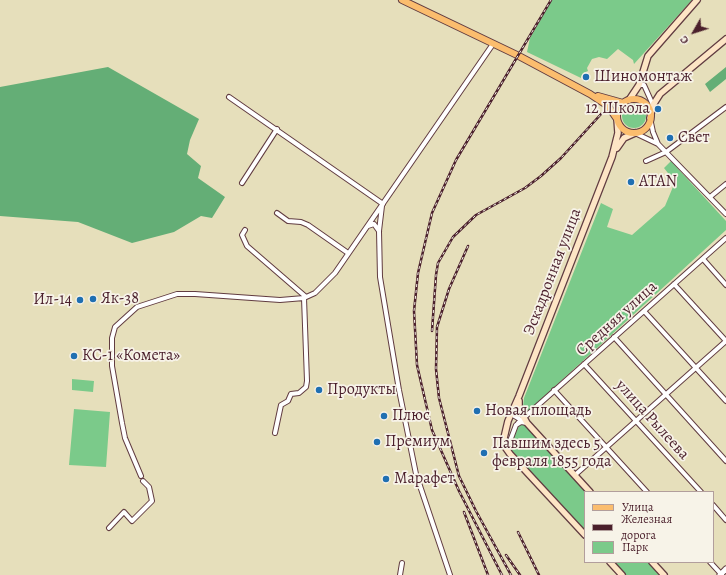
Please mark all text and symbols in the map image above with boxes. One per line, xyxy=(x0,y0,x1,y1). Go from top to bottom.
north arrow xyxy=(674,12,714,52)
text: С xyxy=(676,33,692,47)
place label: Шиномонтаж xyxy=(594,67,692,87)
marker: Шиномонтаж xyxy=(581,72,591,82)
place label: 12 Школа xyxy=(585,99,650,119)
marker: 12 Школа xyxy=(653,104,663,114)
place label: Свет xyxy=(678,128,710,148)
marker: Свет xyxy=(665,133,675,143)
place label: ATAN xyxy=(639,172,677,192)
marker: ATAN xyxy=(626,177,636,187)
street label: Эскадронная улица xyxy=(520,206,586,338)
street label: Средняя улица xyxy=(573,278,661,360)
place label: Як-38 xyxy=(101,289,139,309)
place label: Ил-14 xyxy=(33,290,72,310)
marker: Як-38 xyxy=(88,294,98,304)
marker: Ил-14 xyxy=(75,295,85,305)
place label: КС-1 «Комета» xyxy=(82,346,180,366)
marker: КС-1 «Комета» xyxy=(69,351,79,361)
street label: улица Рылеева xyxy=(611,376,693,464)
place label: Продукты xyxy=(327,380,396,400)
marker: Продукты xyxy=(314,385,324,395)
place label: Новая площадь xyxy=(485,401,591,421)
place label: Плюс xyxy=(392,406,430,426)
marker: Новая площадь xyxy=(472,406,482,416)
marker: Плюс xyxy=(379,411,389,421)
place label: Премиум xyxy=(385,432,450,452)
place label: Павшим здесь 5 февраля 1855 года xyxy=(492,434,611,472)
marker: Премиум xyxy=(372,437,382,447)
marker: Павшим здесь 5 февраля 1855 года xyxy=(479,448,489,458)
place label: Марафет xyxy=(394,469,455,489)
marker: Марафет xyxy=(381,474,391,484)
legend xyxy=(584,491,714,563)
text: Улица xyxy=(622,499,653,515)
text: Железная дорога xyxy=(621,511,672,543)
text: Парк xyxy=(622,539,648,555)

